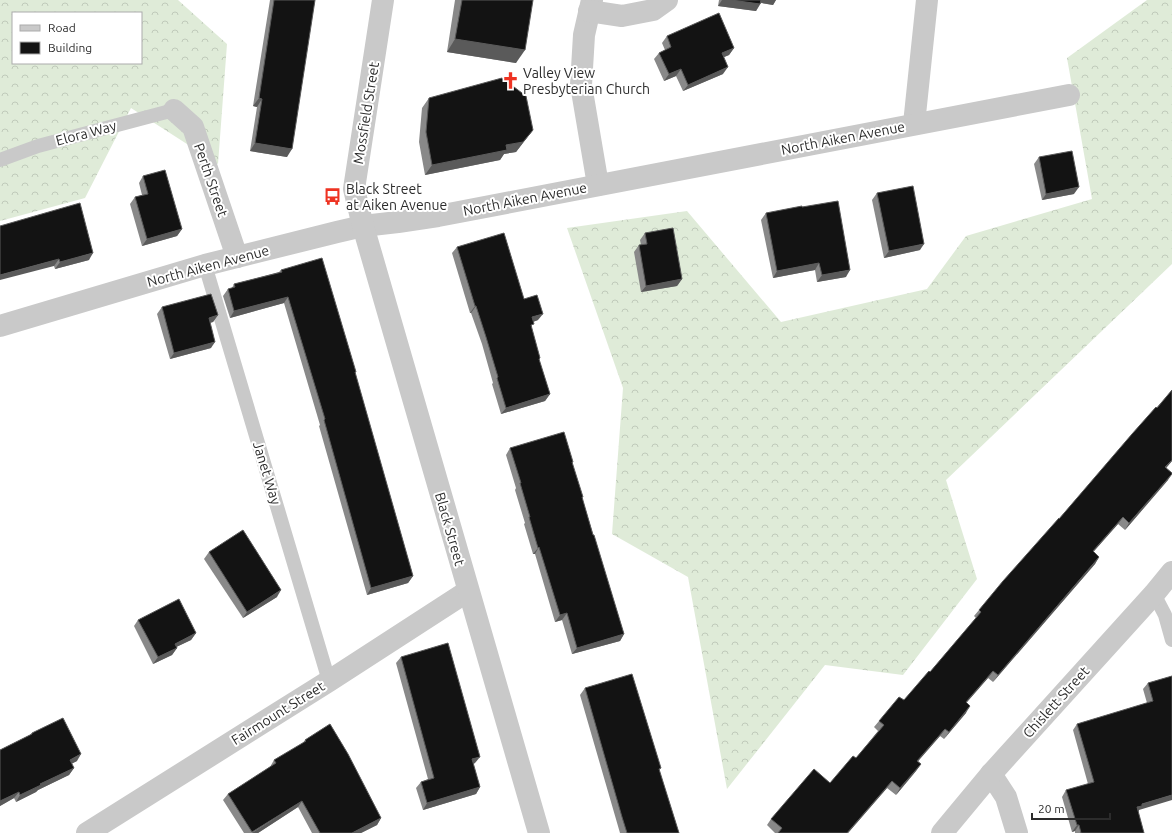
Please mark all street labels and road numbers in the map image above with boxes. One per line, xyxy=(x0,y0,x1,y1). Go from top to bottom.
street label: Mossfield Street xyxy=(350,60,382,165)
street label: Elora Way xyxy=(54,117,118,149)
street label: North Aiken Avenue xyxy=(780,118,906,158)
street label: Perth Street xyxy=(191,141,231,219)
street label: North Aiken Avenue xyxy=(462,179,588,219)
street label: North Aiken Avenue xyxy=(145,242,271,290)
street label: Janet Way xyxy=(250,440,284,507)
street label: Black Street xyxy=(432,490,468,568)
street label: Chislett Street xyxy=(1020,663,1093,741)
street label: Fairmount Street xyxy=(228,678,328,748)

